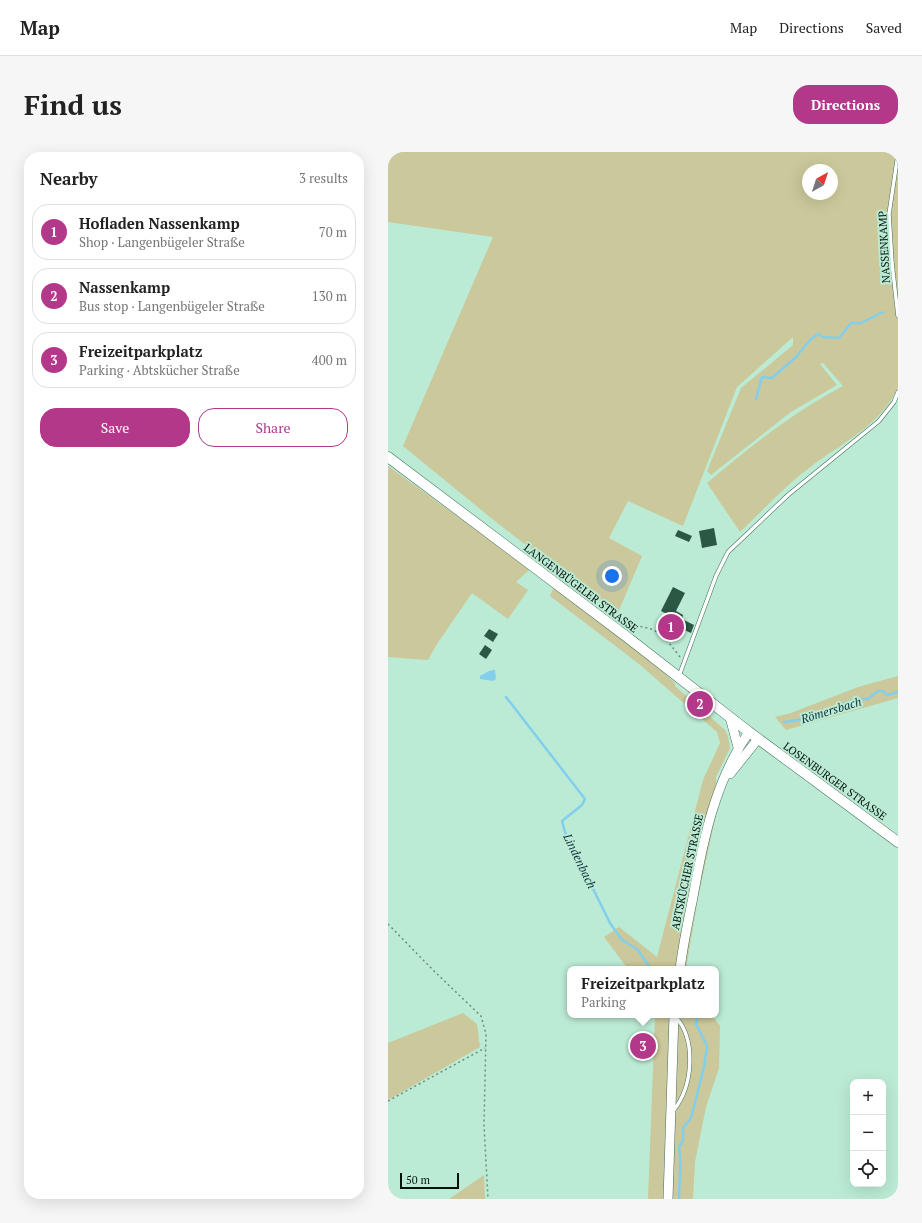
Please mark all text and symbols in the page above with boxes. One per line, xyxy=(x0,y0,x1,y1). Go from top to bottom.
text: Map xyxy=(20,15,60,40)
text: Map xyxy=(730,18,757,37)
text: Directions xyxy=(779,18,844,37)
text: Saved xyxy=(866,18,902,37)
button: Directions xyxy=(793,85,898,124)
text: Find us xyxy=(24,86,122,123)
north arrow xyxy=(802,164,838,200)
text: Nearby xyxy=(40,167,98,190)
text: 3 results xyxy=(299,169,348,187)
street label: NASSENKAMP xyxy=(875,210,893,283)
text: Hofladen Nassenkamp xyxy=(79,213,240,233)
text: 1 xyxy=(50,223,58,241)
text: 70 m xyxy=(319,223,347,241)
text: Shop · Langenbügeler Straße xyxy=(79,233,245,251)
text: Nassenkamp xyxy=(79,277,170,297)
text: 2 xyxy=(50,287,58,305)
text: 130 m xyxy=(312,287,347,305)
text: Bus stop · Langenbügeler Straße xyxy=(79,297,265,315)
text: Freizeitparkplatz xyxy=(79,341,202,361)
text: 3 xyxy=(50,351,58,369)
text: 400 m xyxy=(312,351,347,369)
text: Parking · Abtskücher Straße xyxy=(79,361,240,379)
button: Save xyxy=(40,408,190,447)
button: Share xyxy=(198,408,348,447)
street label: LANGENBÜGELER STRASSE xyxy=(521,540,641,636)
your location xyxy=(602,566,622,586)
pin: 1 xyxy=(658,612,684,642)
pin: 2 xyxy=(687,689,713,719)
water label: Römersbach xyxy=(798,694,863,727)
street label: LOSENBURGER STRASSE xyxy=(781,739,889,823)
street label: ABTSKÜCHER STRASSE xyxy=(668,813,706,931)
water label: Lindenbach xyxy=(560,830,600,891)
popup xyxy=(567,966,719,1018)
text: Freizeitparkplatz xyxy=(581,973,705,993)
text: Parking xyxy=(581,993,626,1011)
pin: 3 xyxy=(630,1031,656,1061)
map controls xyxy=(850,1079,886,1187)
button: + xyxy=(850,1079,886,1115)
button: − xyxy=(850,1115,886,1151)
button: locate xyxy=(850,1151,886,1187)
scale bar xyxy=(400,1171,459,1190)
text: 50 m xyxy=(406,1173,430,1187)

